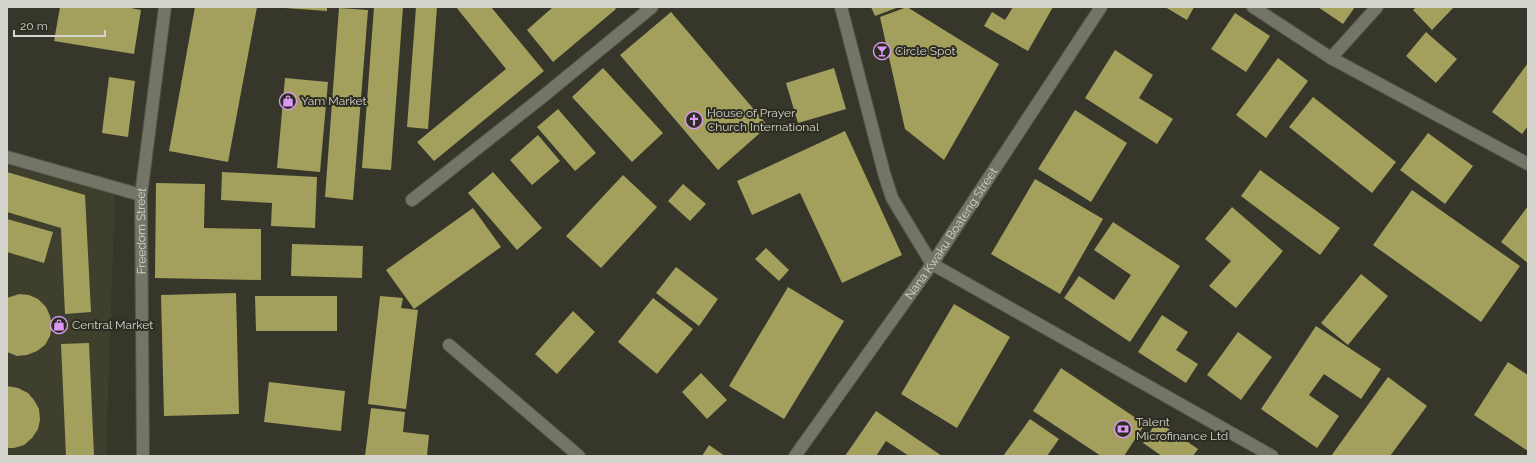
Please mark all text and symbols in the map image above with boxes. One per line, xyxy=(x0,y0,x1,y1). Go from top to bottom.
scale bar xyxy=(14,12,105,38)
text: 20 m xyxy=(20,19,48,33)
bar icon: Circle Spot xyxy=(872,41,892,61)
place label: Circle Spot xyxy=(895,44,956,58)
shop icon: Yam Market xyxy=(278,91,298,111)
place label: Yam Market xyxy=(301,94,367,108)
place label: House of Prayer Church International xyxy=(707,106,820,134)
church icon: House of Prayer Church International xyxy=(684,110,704,130)
street label: Nana Kwaku Boateng Street xyxy=(902,165,1001,302)
street label: Freedom Street xyxy=(134,187,149,274)
shop icon: Central Market xyxy=(49,315,69,335)
place label: Central Market xyxy=(72,318,153,332)
place label: Talent Microfinance Ltd xyxy=(1136,415,1228,443)
bank icon: Talent Microfinance Ltd xyxy=(1113,419,1133,439)

